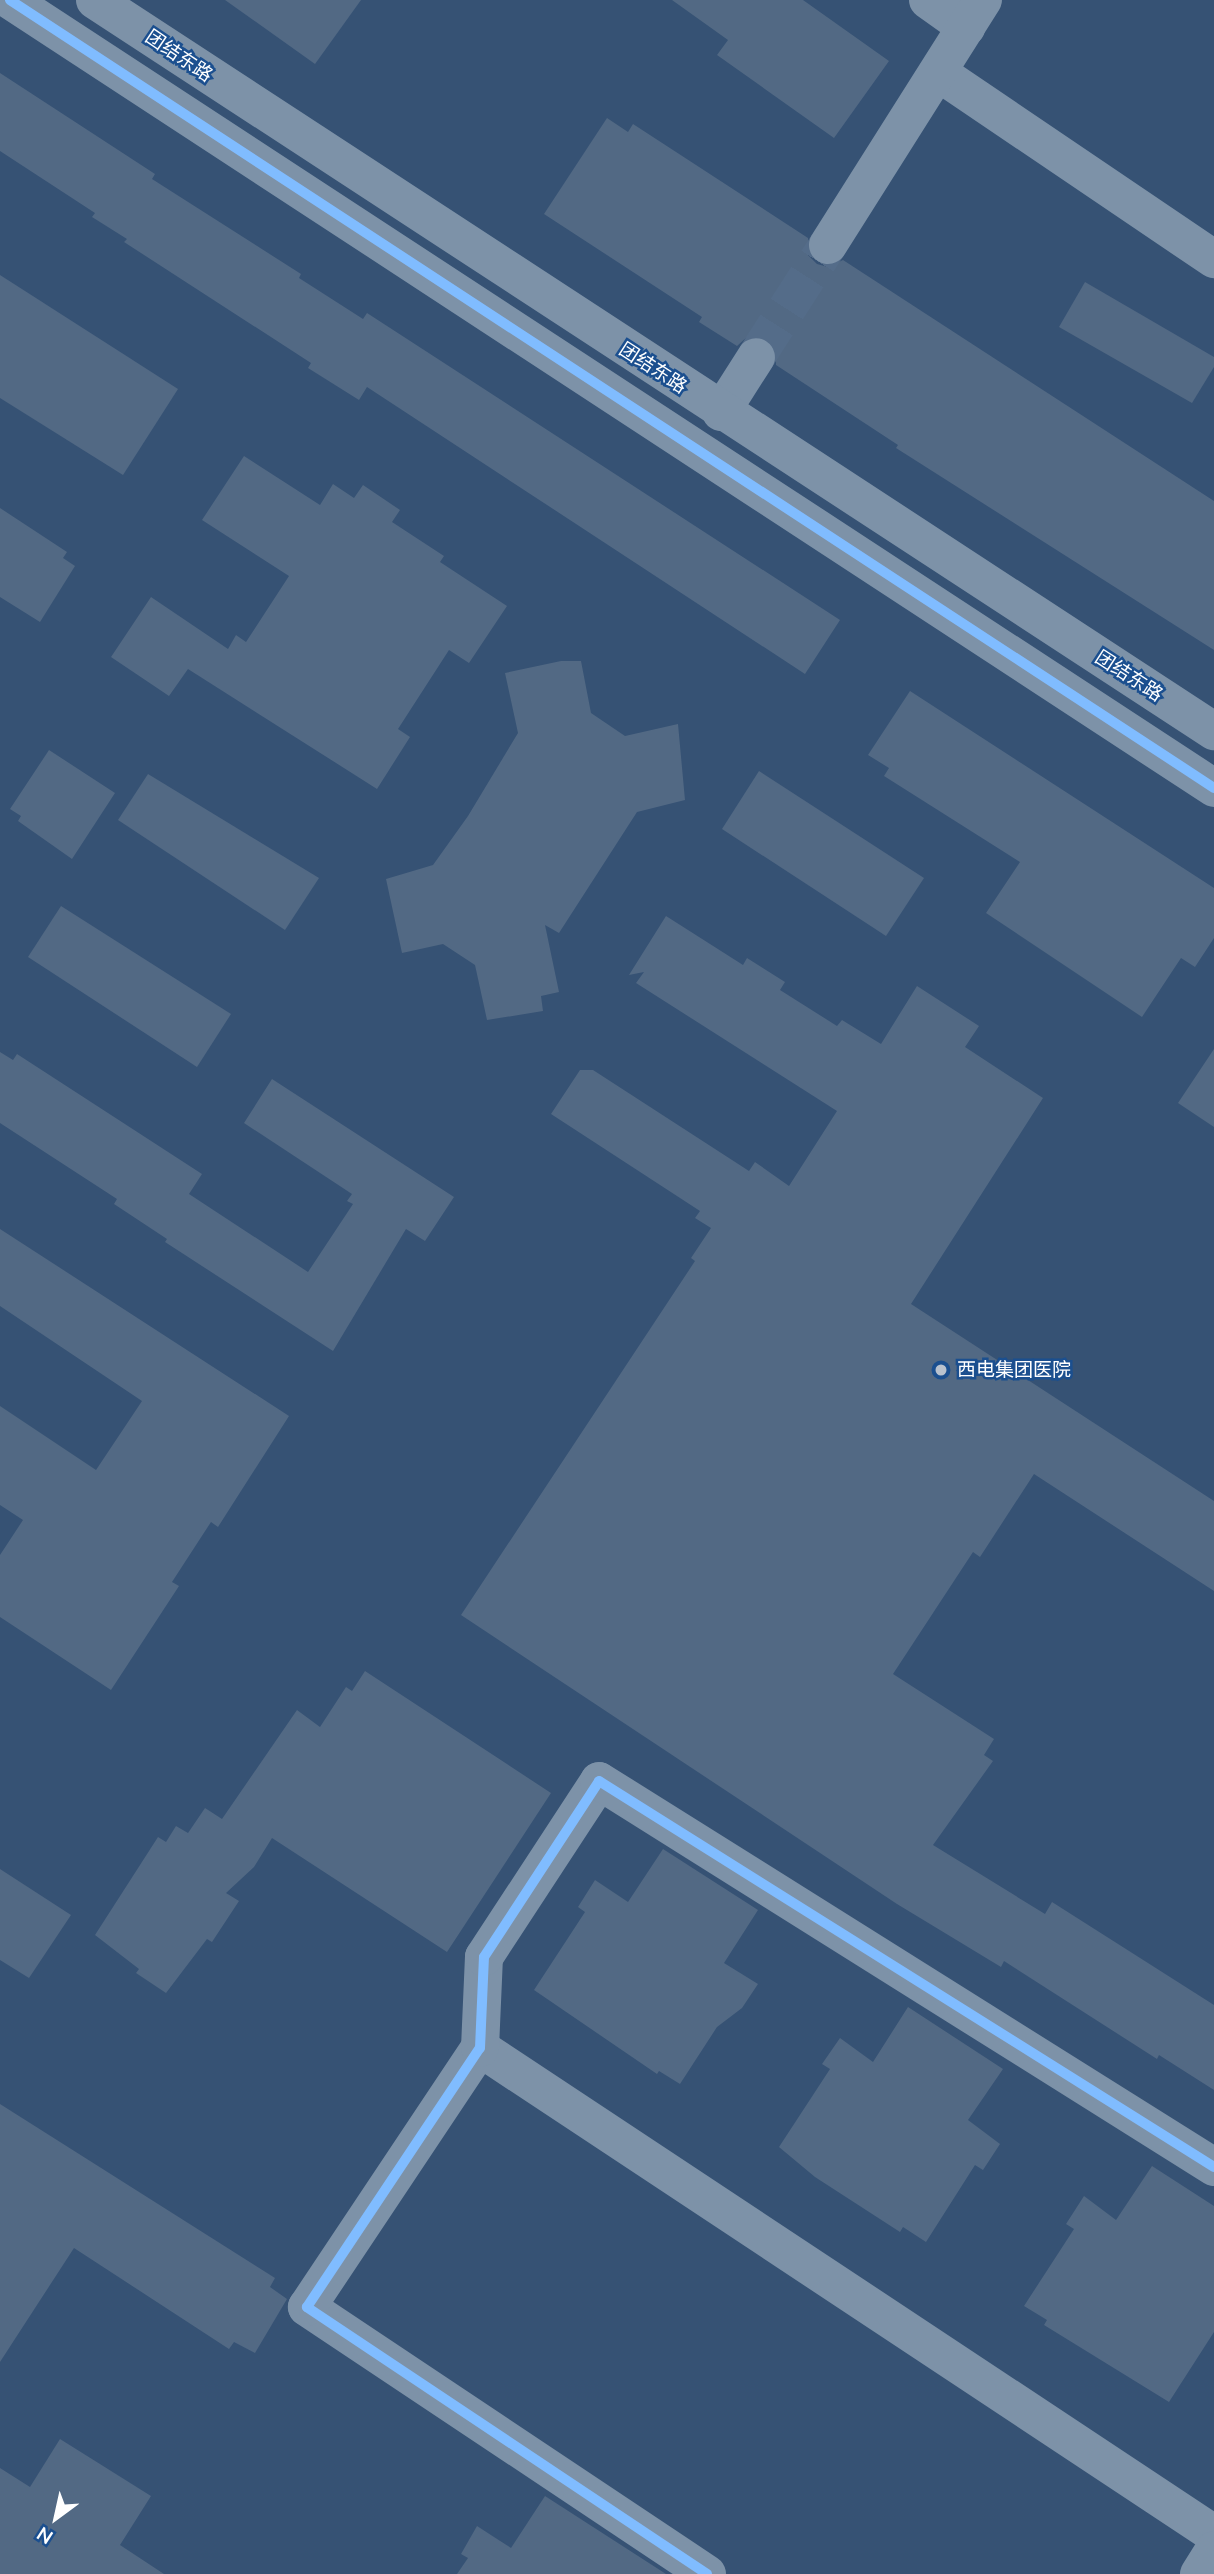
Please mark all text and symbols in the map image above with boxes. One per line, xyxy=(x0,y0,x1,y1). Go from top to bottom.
street label: 团结东路 xyxy=(141,25,217,87)
street label: 团结东路 xyxy=(615,338,691,398)
street label: 团结东路 xyxy=(1091,646,1167,706)
place label: 西电集团医院 xyxy=(957,1359,1071,1381)
marker: 西电集团医院 xyxy=(931,1360,951,1380)
north arrow xyxy=(21,2483,91,2553)
text: N xyxy=(32,2522,57,2550)

